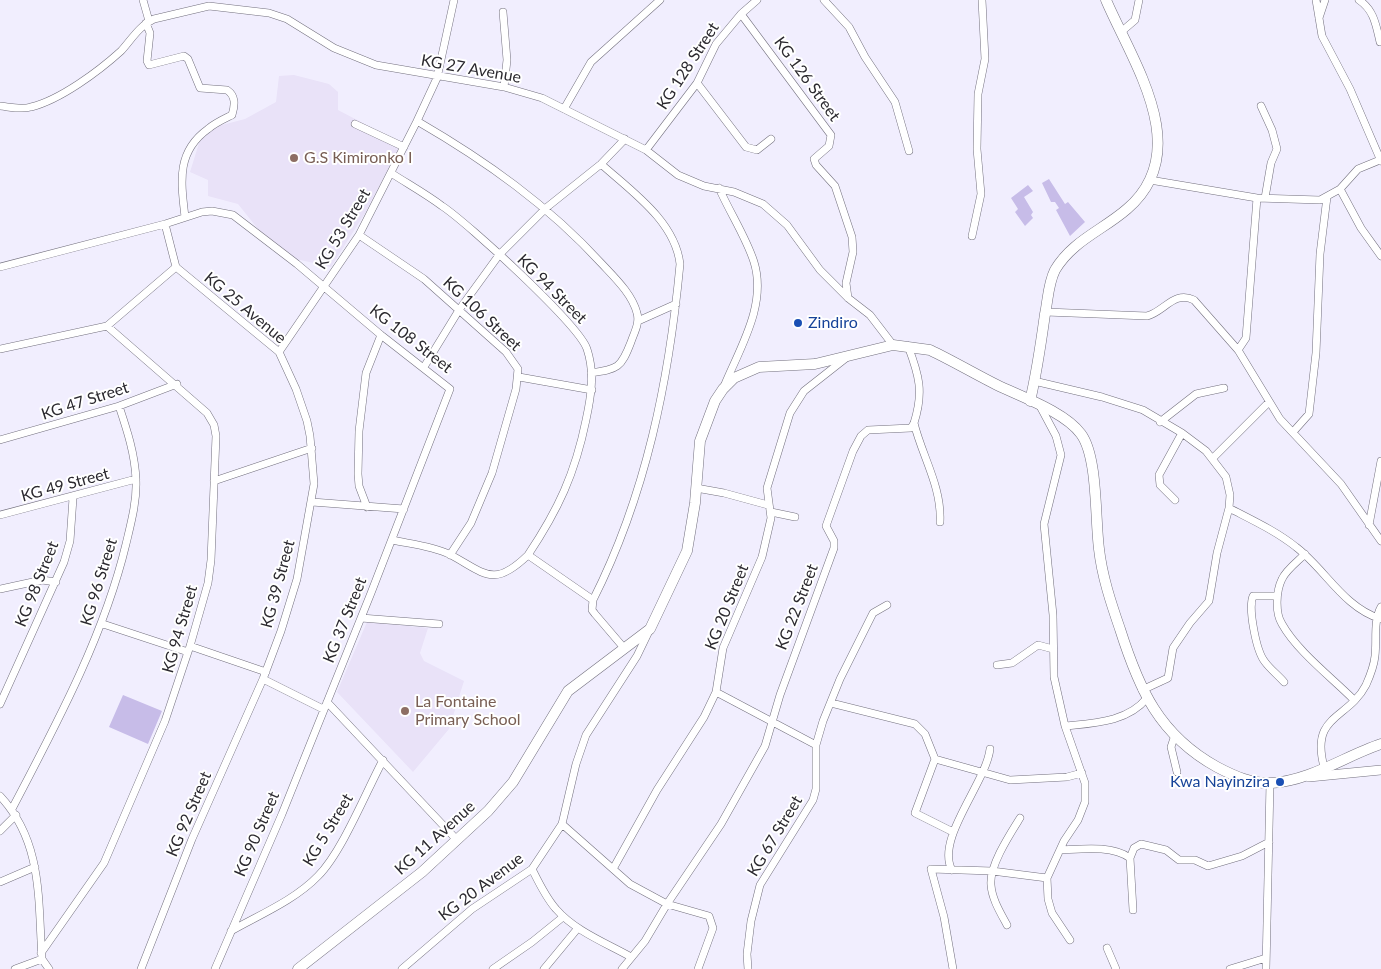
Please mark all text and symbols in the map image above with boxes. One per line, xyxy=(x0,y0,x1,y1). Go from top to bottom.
street label: KG 128 Street xyxy=(653,19,723,113)
street label: KG 126 Street xyxy=(770,33,844,125)
street label: KG 27 Avenue xyxy=(419,51,523,87)
place label: G.S Kimironko I xyxy=(304,148,412,168)
marker: G.S Kimironko I xyxy=(288,152,300,164)
street label: KG 53 Street xyxy=(311,185,375,273)
street label: KG 94 Street xyxy=(513,250,591,328)
street label: KG 25 Avenue xyxy=(200,268,290,348)
street label: KG 106 Street xyxy=(439,273,525,355)
street label: KG 108 Street xyxy=(366,301,456,377)
place label: Zindiro xyxy=(808,313,858,333)
marker: Zindiro xyxy=(792,317,804,329)
street label: KG 47 Street xyxy=(39,378,131,424)
street label: KG 49 Street xyxy=(19,464,111,506)
street label: KG 96 Street xyxy=(77,536,121,628)
street label: KG 98 Street xyxy=(11,538,63,630)
street label: KG 39 Street xyxy=(257,538,299,630)
street label: KG 20 Street xyxy=(701,561,753,653)
street label: KG 22 Street xyxy=(772,561,822,653)
street label: KG 37 Street xyxy=(319,574,371,666)
street label: KG 94 Street xyxy=(158,583,202,675)
place label: La Fontaine Primary School xyxy=(415,692,521,730)
marker: La Fontaine Primary School xyxy=(399,705,411,717)
street label: KG 92 Street xyxy=(162,769,216,859)
place label: Kwa Nayinzira xyxy=(1170,772,1270,792)
marker: Kwa Nayinzira xyxy=(1274,776,1286,788)
street label: KG 90 Street xyxy=(230,789,284,879)
street label: KG 5 Street xyxy=(299,790,357,870)
street label: KG 67 Street xyxy=(743,792,807,880)
street label: KG 11 Avenue xyxy=(391,797,479,879)
street label: KG 20 Avenue xyxy=(435,849,527,925)

